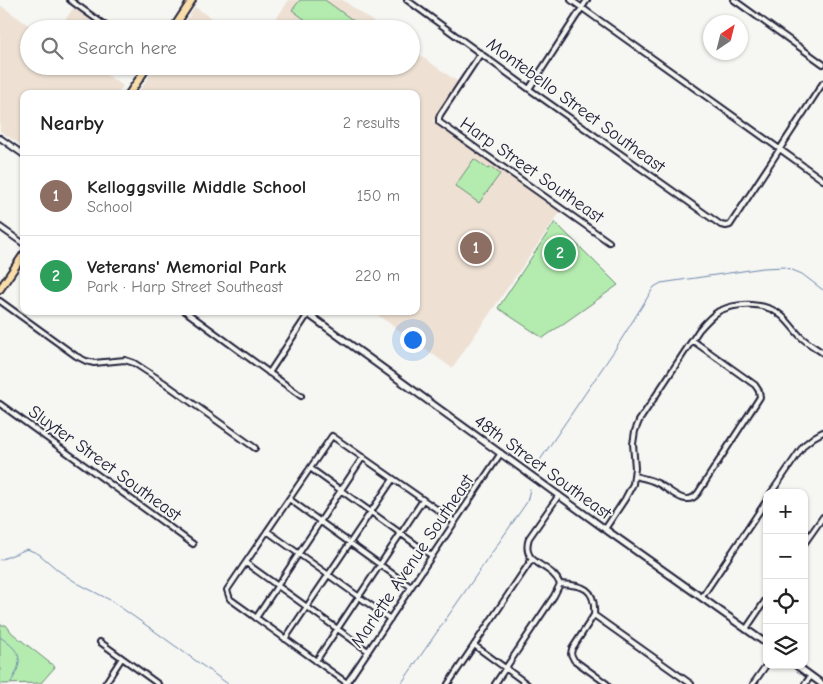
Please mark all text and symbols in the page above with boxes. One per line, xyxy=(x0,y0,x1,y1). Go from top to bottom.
north arrow xyxy=(703,15,748,60)
search box xyxy=(20,20,420,75)
icon: search xyxy=(38,34,66,62)
street label: Montebello Street Southeast xyxy=(482,34,670,178)
text: Search here xyxy=(78,37,177,59)
text: Nearby xyxy=(40,111,104,135)
street label: Harp Street Southeast xyxy=(456,113,608,228)
text: 2 results xyxy=(343,114,400,132)
text: Kelloggsville Middle School xyxy=(87,176,306,198)
text: 1 xyxy=(53,187,59,205)
text: 150 m xyxy=(357,187,400,205)
text: School xyxy=(87,198,133,216)
pin: 1 xyxy=(460,229,492,267)
pin: 2 xyxy=(544,234,576,272)
text: Veterans' Memorial Park xyxy=(87,256,286,278)
text: 2 xyxy=(52,267,60,285)
text: 220 m xyxy=(355,267,400,285)
text: Park · Harp Street Southeast xyxy=(87,278,283,296)
your location xyxy=(400,327,426,353)
street label: Sluyter Street Southeast xyxy=(24,401,186,526)
street label: 48th Street Southeast xyxy=(470,411,616,525)
street label: Marlette Avenue Southeast xyxy=(347,470,479,652)
map controls xyxy=(763,489,808,669)
button: + xyxy=(763,489,808,534)
button: − xyxy=(763,534,808,579)
button: locate xyxy=(763,579,808,624)
button: layers xyxy=(763,624,808,669)

